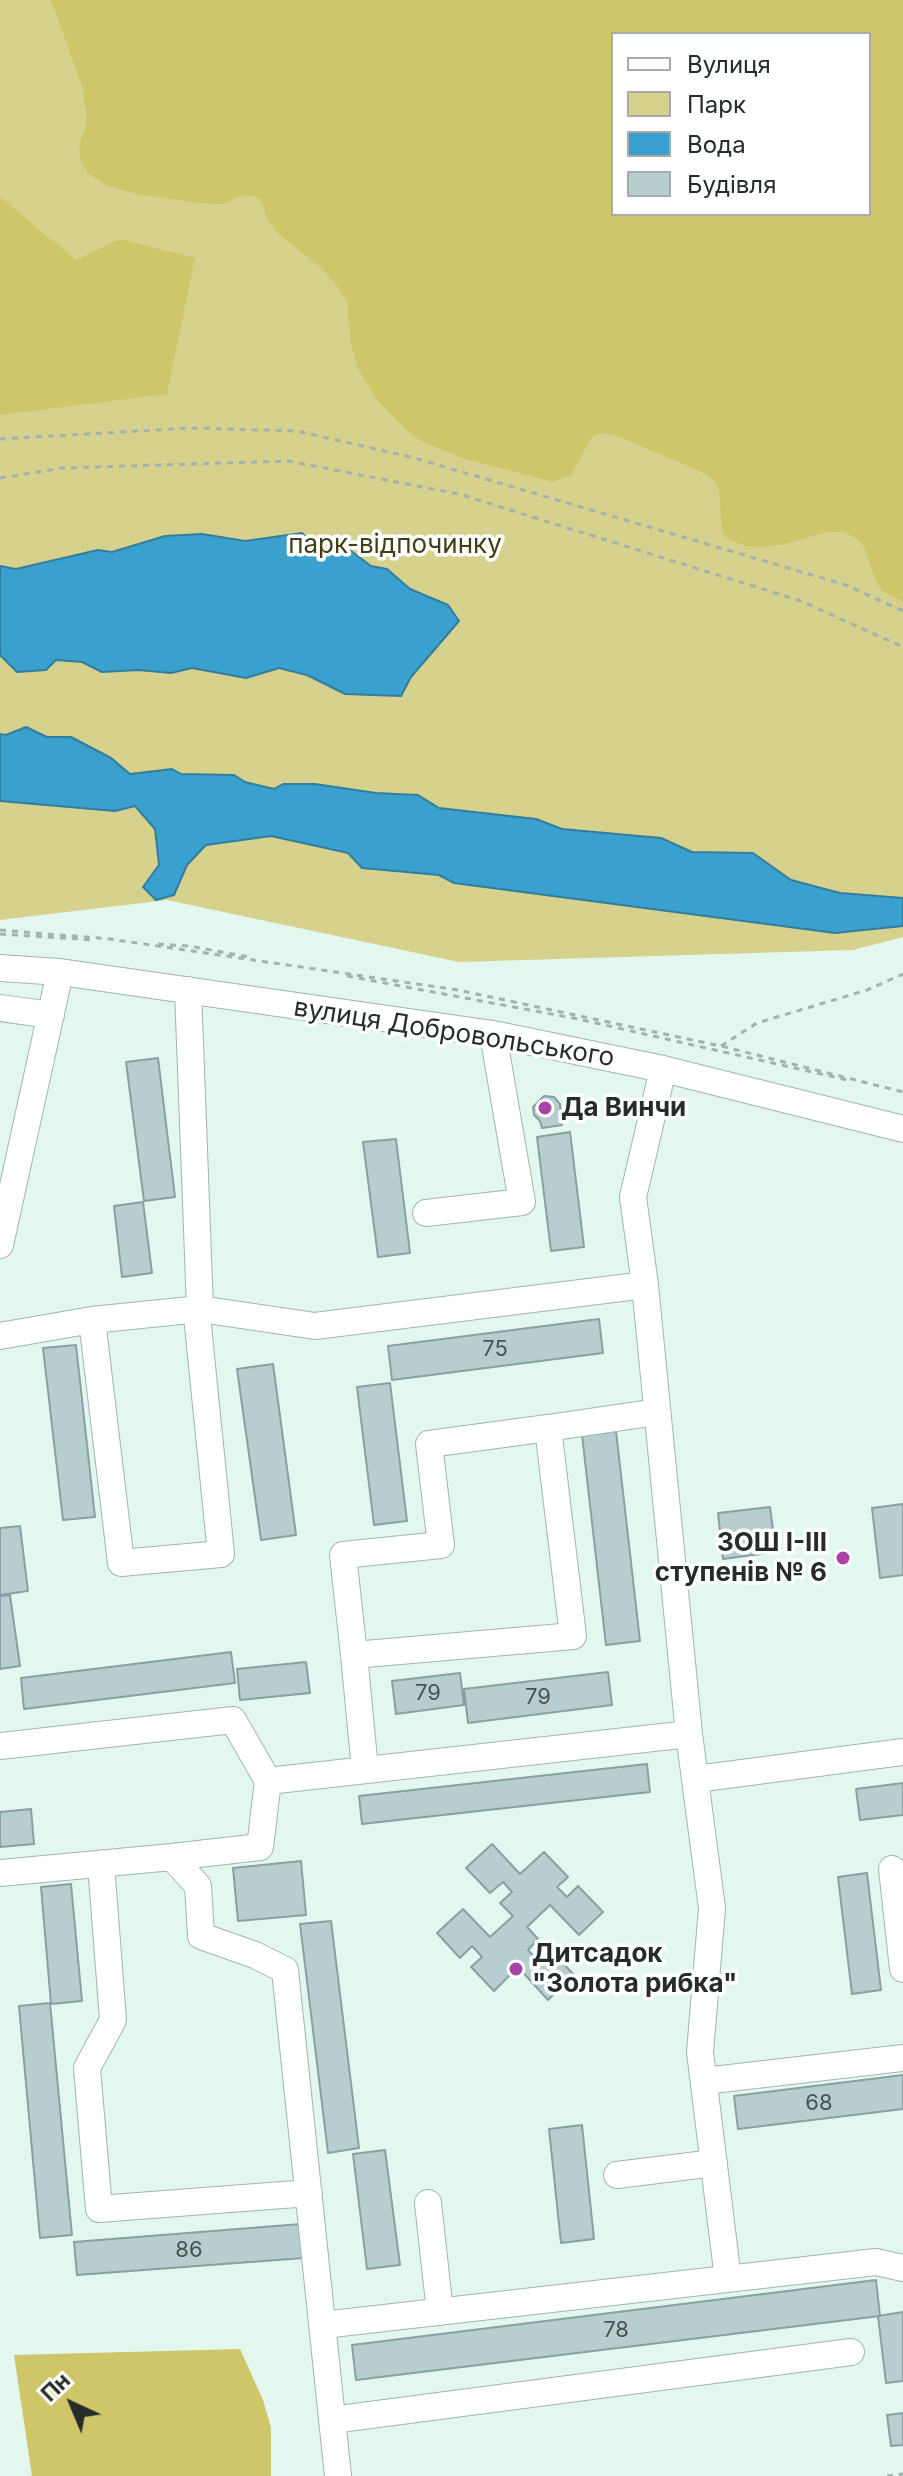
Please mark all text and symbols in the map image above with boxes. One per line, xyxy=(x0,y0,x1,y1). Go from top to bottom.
legend xyxy=(611,32,871,216)
text: Вулиця xyxy=(687,50,771,79)
text: Парк xyxy=(687,90,746,119)
text: Вода xyxy=(687,130,746,159)
text: Будівля xyxy=(687,170,776,199)
park label: парк-відпочинку xyxy=(288,529,502,561)
street label: вулиця Добровольського xyxy=(291,992,617,1074)
place label: Да Винчи xyxy=(561,1092,686,1124)
marker: Да Винчи xyxy=(536,1099,554,1117)
house number: 75 xyxy=(482,1336,508,1362)
place label: ЗОШ І-ІІІ ступенів № 6 xyxy=(655,1527,827,1588)
marker: ЗОШ І-ІІІ ступенів № 6 xyxy=(834,1549,852,1567)
house number: 79 xyxy=(415,1680,441,1706)
house number: 79 xyxy=(525,1684,551,1710)
place label: Дитсадок "Золота рибка" xyxy=(532,1938,737,2000)
marker: Дитсадок "Золота рибка" xyxy=(507,1960,525,1978)
house number: 68 xyxy=(805,2090,833,2116)
house number: 86 xyxy=(175,2237,203,2263)
house number: 78 xyxy=(603,2317,629,2343)
north arrow xyxy=(32,2364,112,2444)
text: Пн xyxy=(35,2367,75,2407)

